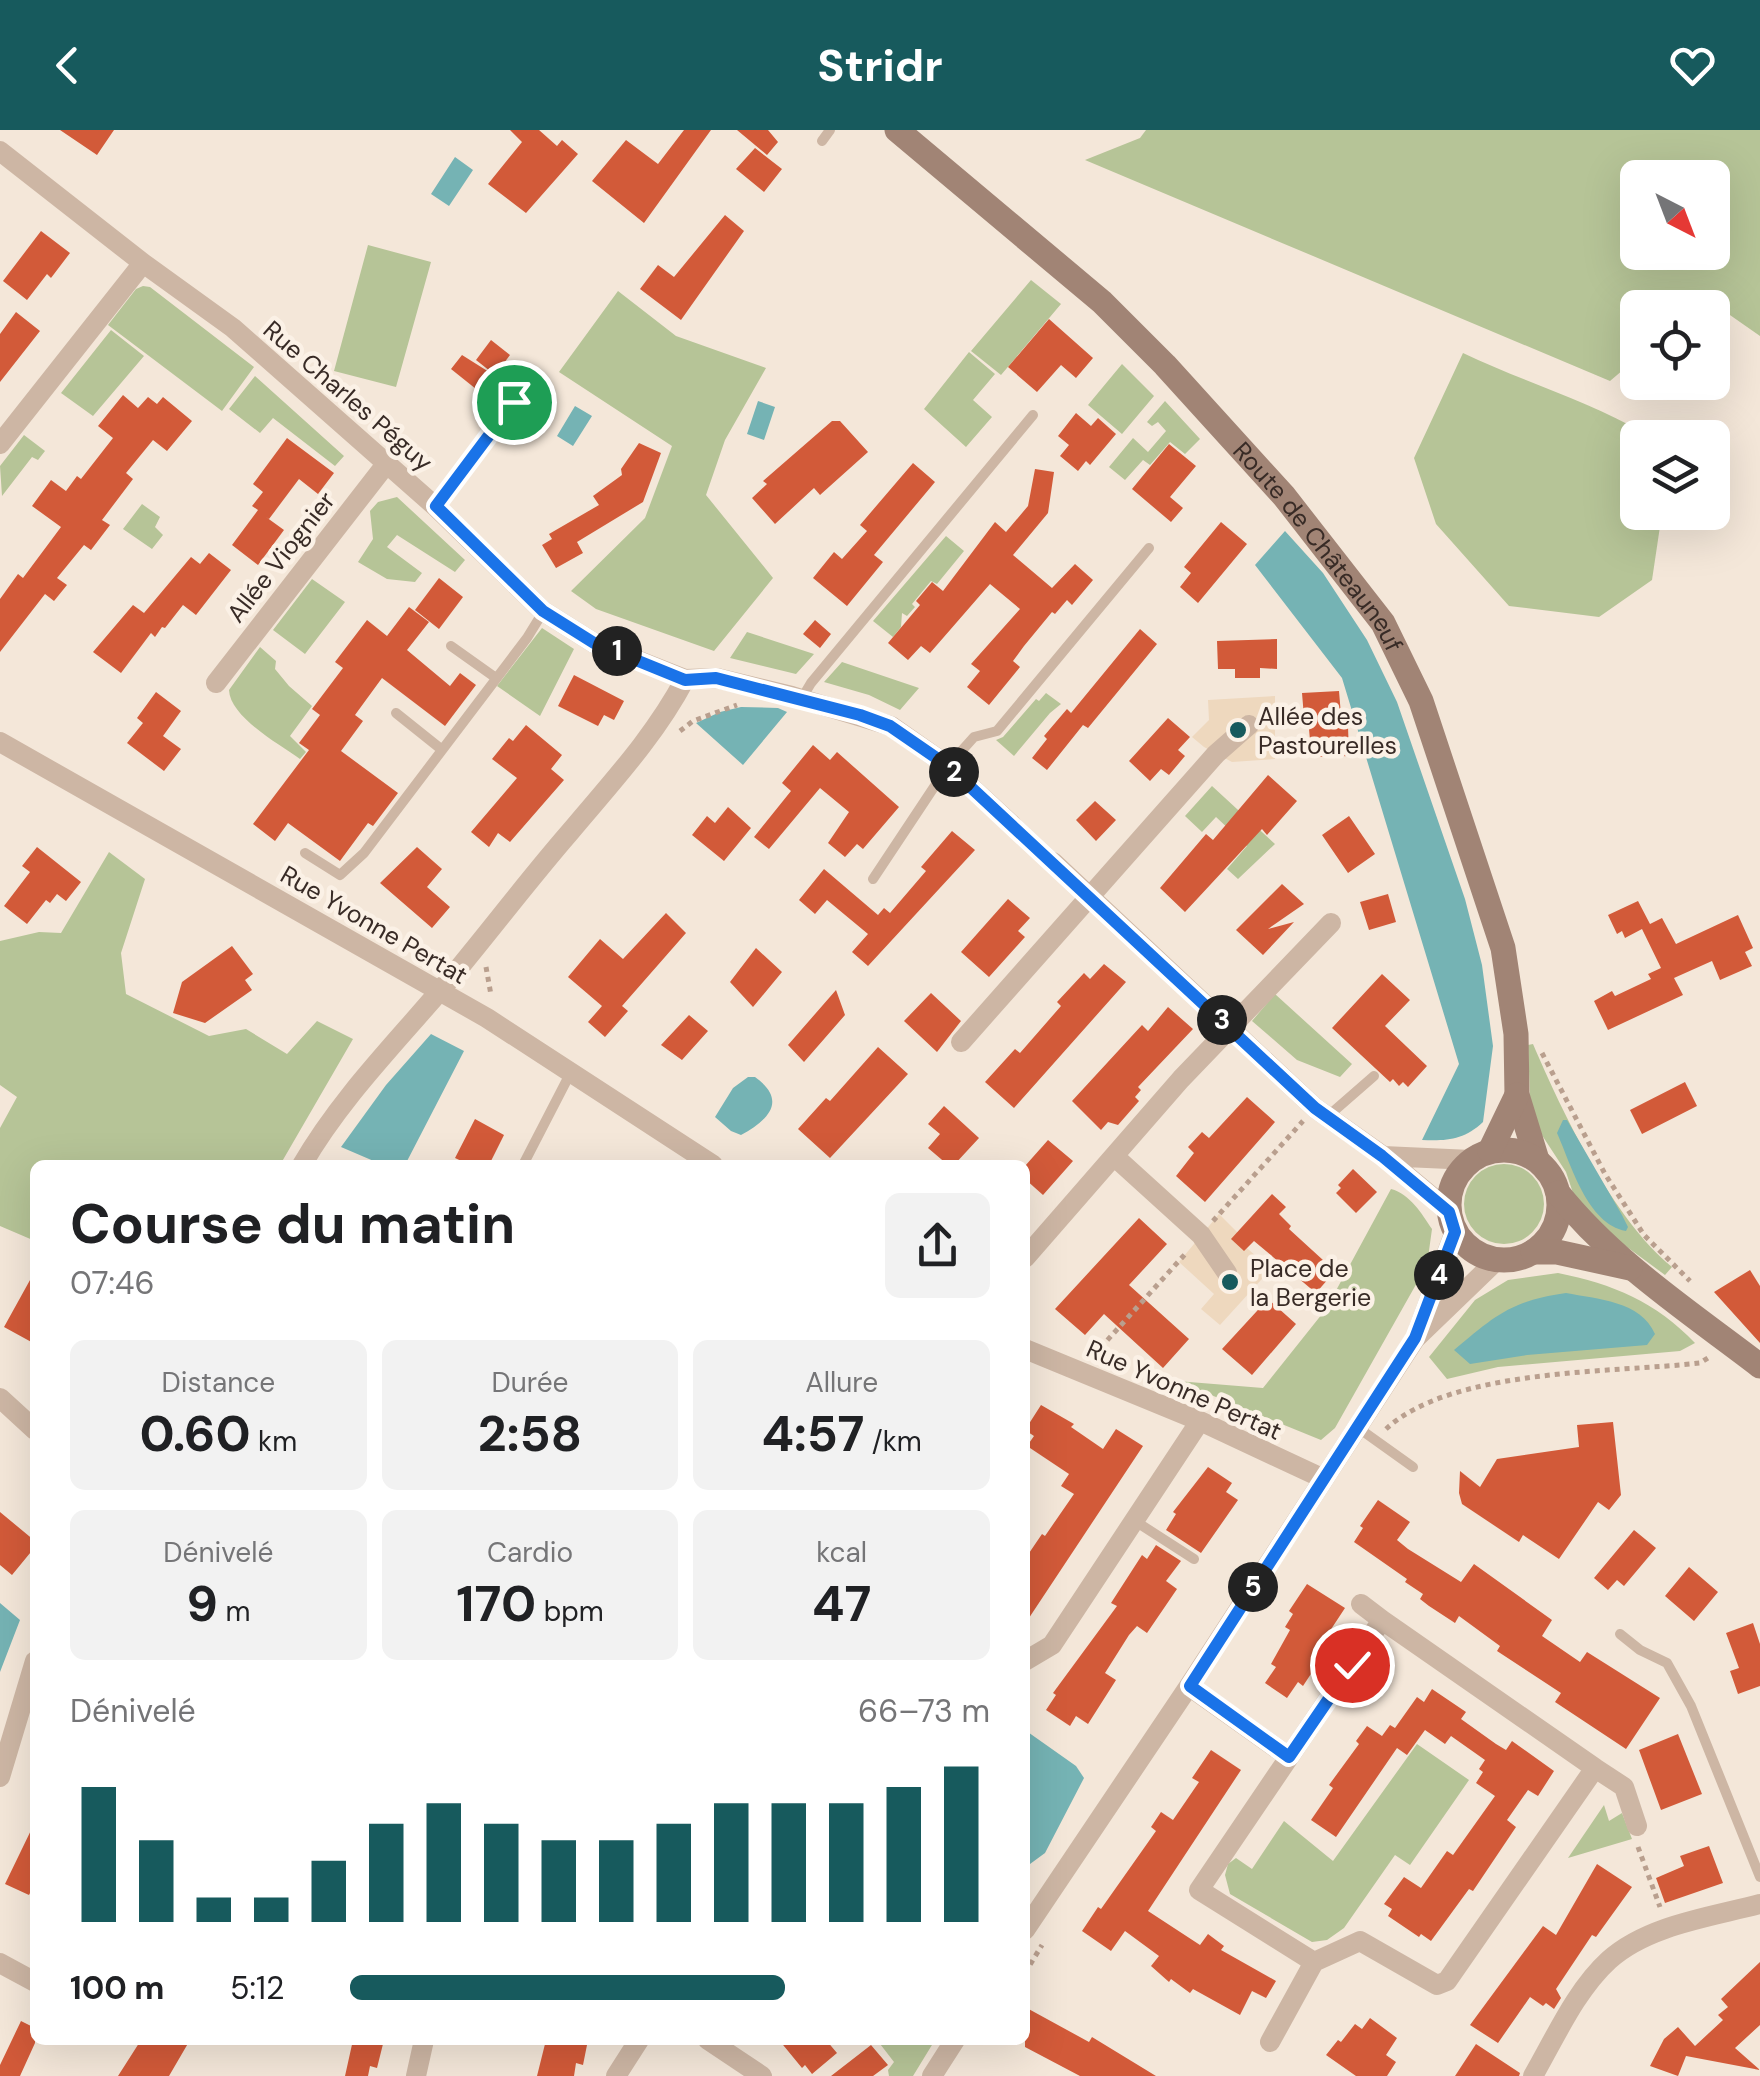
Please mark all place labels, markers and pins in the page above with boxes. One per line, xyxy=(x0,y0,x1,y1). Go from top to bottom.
pin xyxy=(472,360,557,445)
pin: 1 xyxy=(592,626,642,676)
place label: Allée des Pastourelles xyxy=(1258,700,1397,762)
marker: Allée des Pastourelles xyxy=(1227,719,1249,741)
pin: 2 xyxy=(929,747,979,797)
pin: 3 xyxy=(1197,995,1247,1045)
pin: 4 xyxy=(1414,1250,1464,1300)
place label: Place de la Bergerie xyxy=(1250,1252,1371,1314)
marker: Place de la Bergerie xyxy=(1219,1271,1241,1293)
pin: 5 xyxy=(1228,1562,1278,1612)
pin xyxy=(1310,1623,1395,1708)

